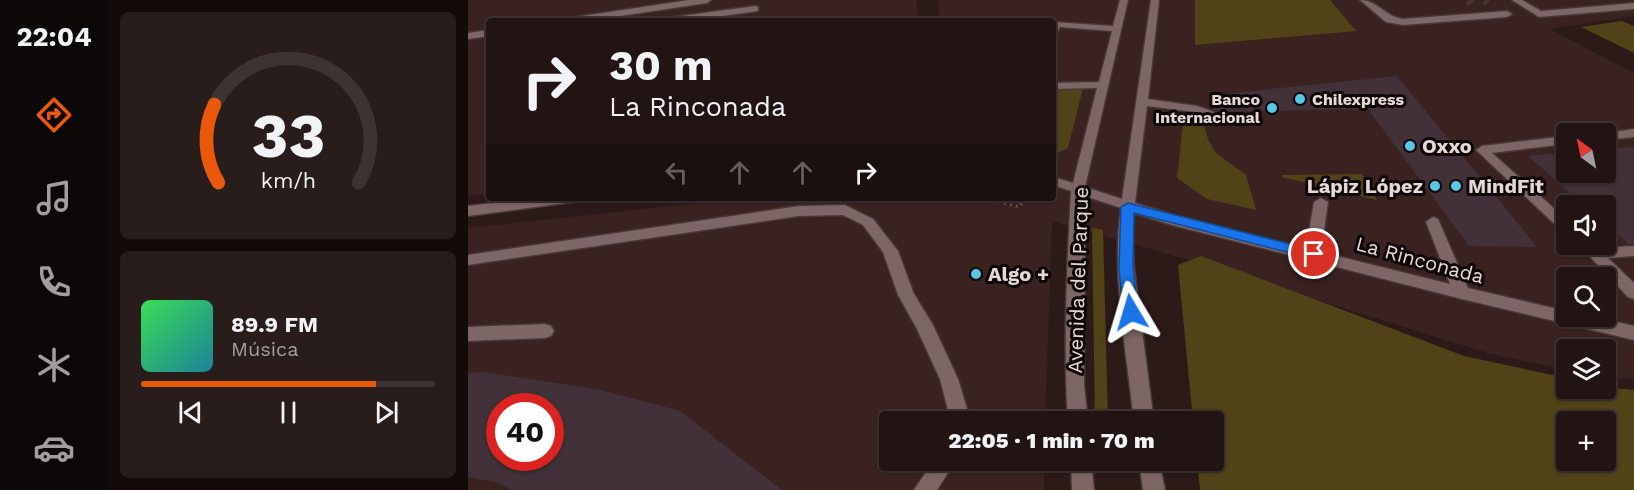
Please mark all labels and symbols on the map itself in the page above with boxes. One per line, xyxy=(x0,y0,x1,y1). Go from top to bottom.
place label: Banco Internacional xyxy=(1155,90,1261,127)
place label: Chilexpress xyxy=(1312,90,1405,109)
marker: Chilexpress xyxy=(1293,92,1307,106)
marker: Banco Internacional xyxy=(1265,101,1279,115)
north arrow xyxy=(1556,123,1616,183)
place label: Oxxo xyxy=(1422,134,1472,158)
marker: Oxxo xyxy=(1403,139,1417,153)
place label: Lápiz López xyxy=(1307,174,1423,198)
place label: MindFit xyxy=(1468,174,1544,198)
marker: Lápiz López xyxy=(1428,179,1442,193)
marker: MindFit xyxy=(1449,179,1463,193)
street label: Avenida del Parque xyxy=(1063,186,1093,374)
pin xyxy=(1288,228,1339,279)
street label: La Rinconada xyxy=(1353,231,1487,289)
place label: Algo + xyxy=(988,262,1049,286)
marker: Algo + xyxy=(969,267,983,281)
position arrow xyxy=(1099,280,1163,344)
speed limit sign: 40 xyxy=(486,393,564,471)

